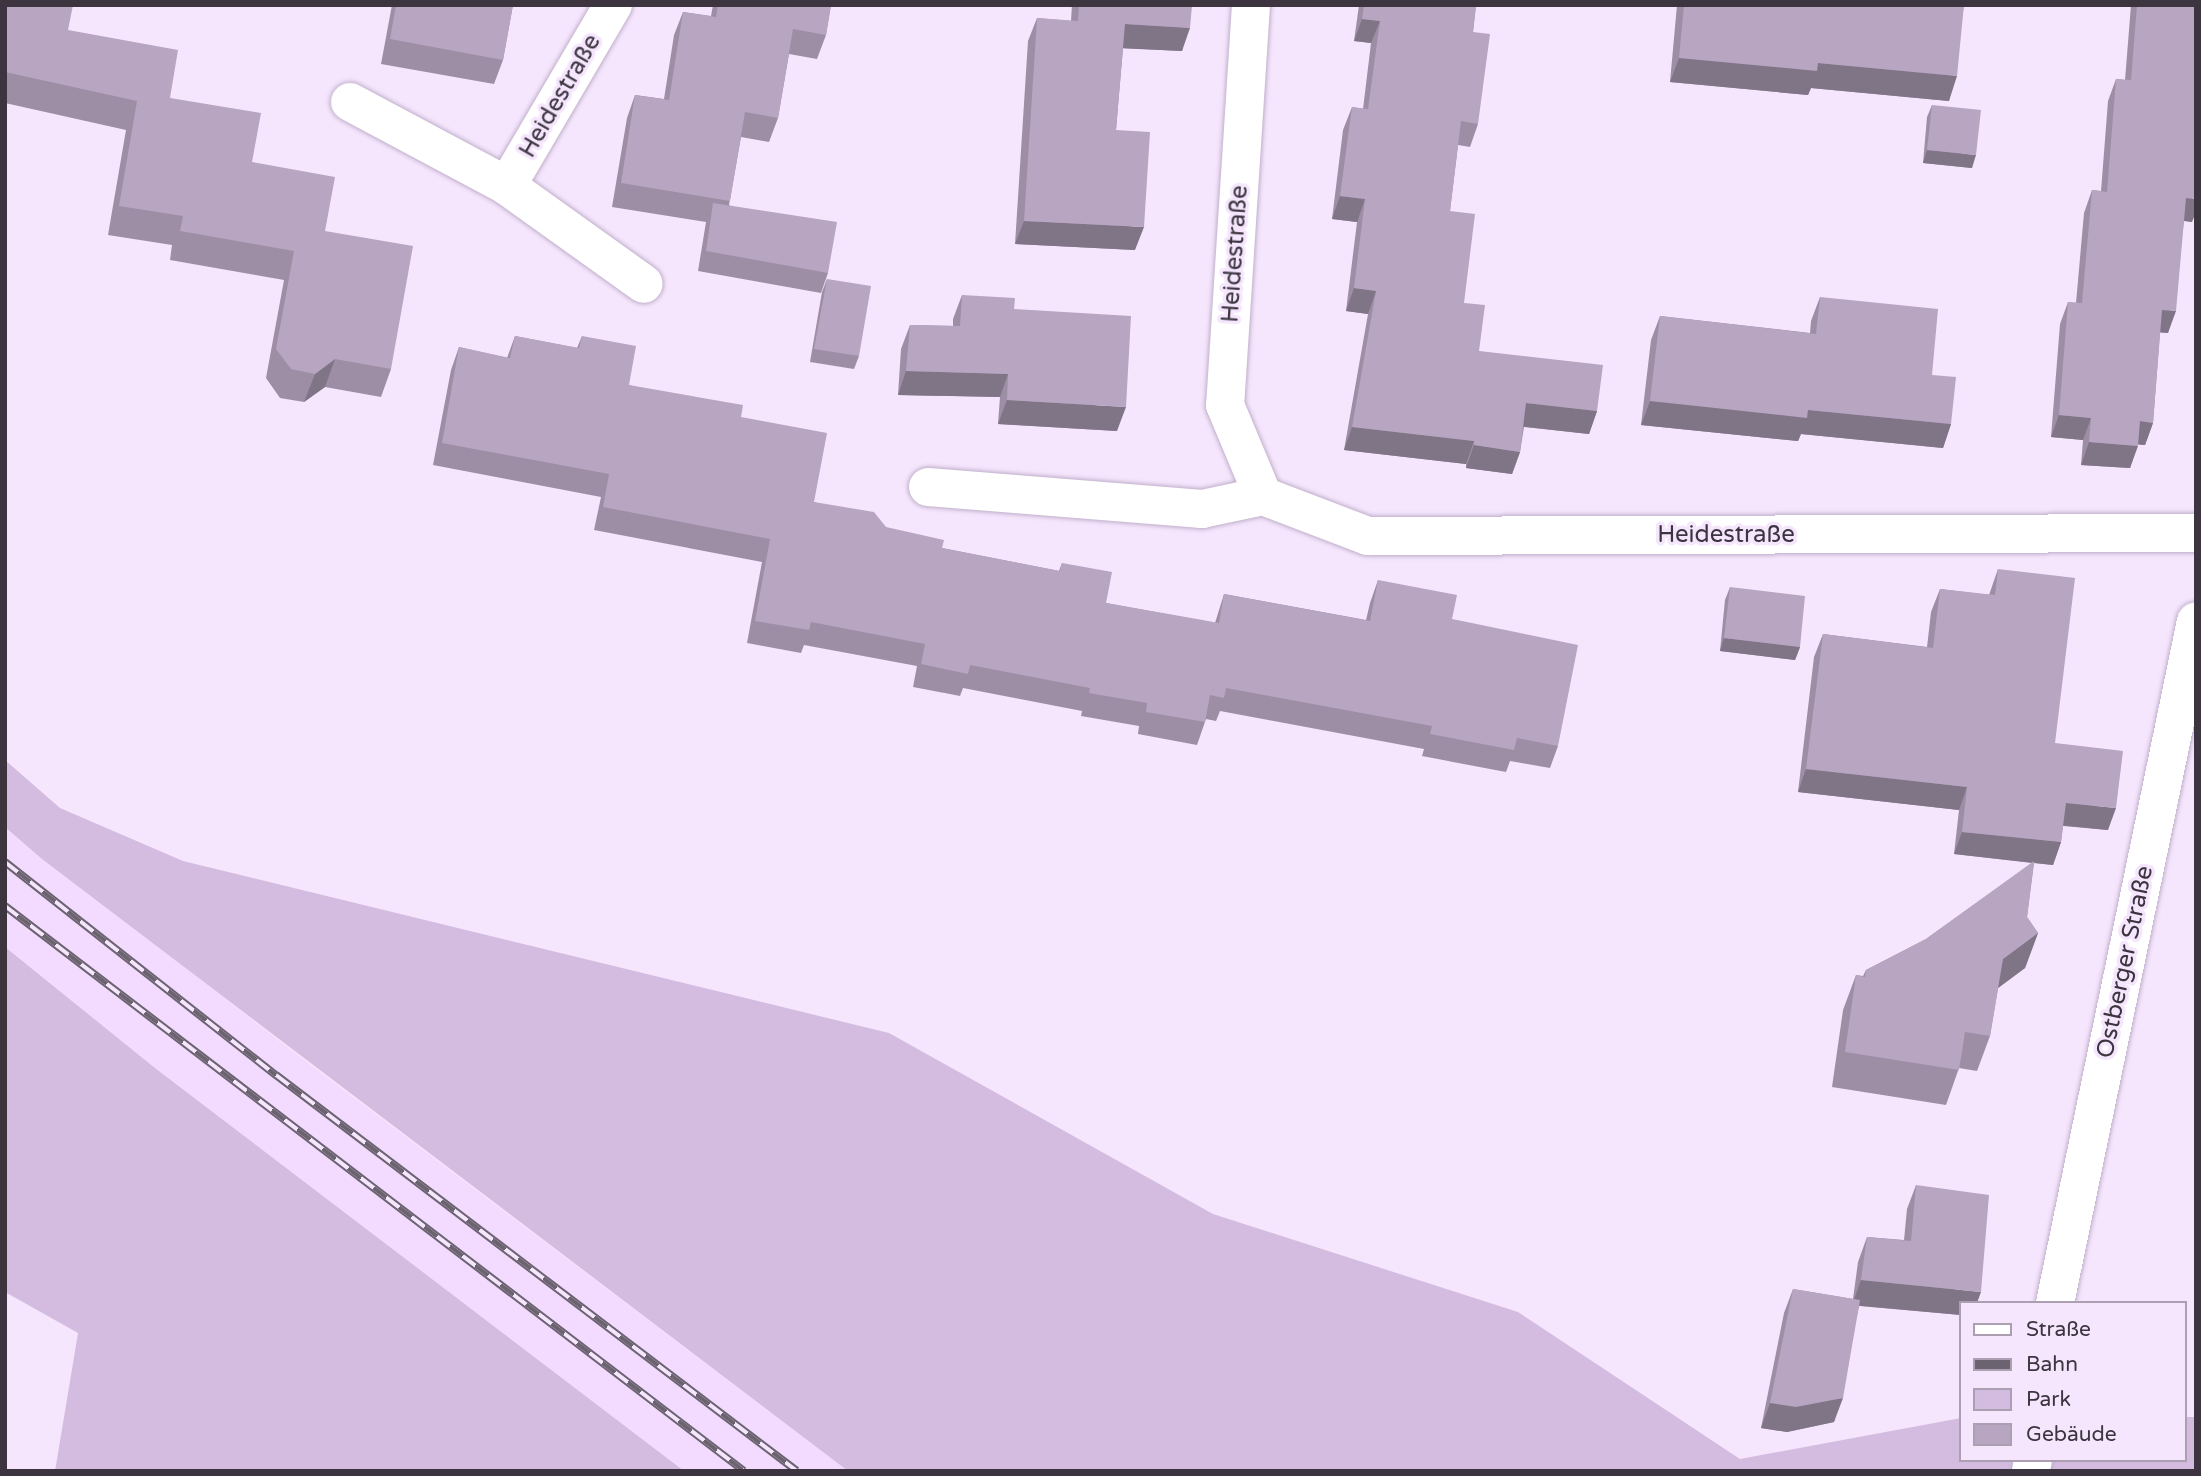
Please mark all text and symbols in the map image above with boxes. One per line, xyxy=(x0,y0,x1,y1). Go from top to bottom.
street label: Heidestraße xyxy=(513,29,607,163)
street label: Heidestraße xyxy=(1216,184,1254,324)
street label: Heidestraße xyxy=(1657,521,1795,549)
street label: Ostberger Straße xyxy=(2091,863,2159,1061)
legend xyxy=(1960,1301,2187,1462)
text: Straße xyxy=(2026,1317,2091,1342)
text: Bahn xyxy=(2026,1352,2078,1377)
text: Park xyxy=(2026,1387,2071,1412)
text: Gebäude xyxy=(2026,1422,2117,1447)

